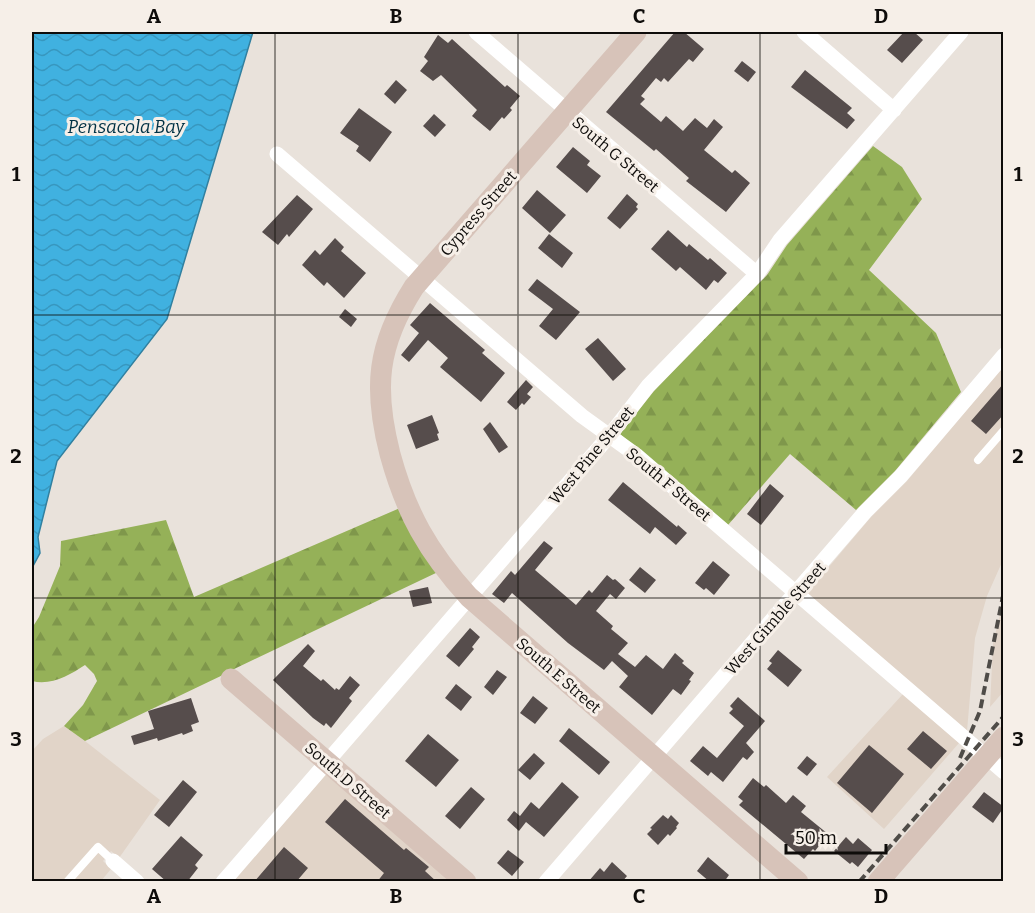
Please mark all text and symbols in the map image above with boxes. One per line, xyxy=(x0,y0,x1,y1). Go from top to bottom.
text: A xyxy=(147,4,162,28)
text: B xyxy=(390,4,403,28)
text: C xyxy=(633,4,645,28)
text: D xyxy=(874,4,888,28)
street label: South G Street xyxy=(568,113,663,196)
water label: Pensacola Bay xyxy=(68,116,185,138)
text: 1 xyxy=(12,162,21,186)
text: 1 xyxy=(1014,162,1023,186)
street label: Cypress Street xyxy=(436,167,521,260)
street label: West Pine Street xyxy=(545,402,638,508)
street label: South F Street xyxy=(622,443,715,525)
text: 2 xyxy=(10,444,22,468)
text: 2 xyxy=(1012,444,1024,468)
street label: West Gimble Street xyxy=(721,558,830,679)
street label: South E Street xyxy=(513,634,605,717)
text: 3 xyxy=(10,727,22,751)
text: 3 xyxy=(1012,727,1024,751)
street label: South D Street xyxy=(301,738,394,823)
scale bar xyxy=(786,817,886,855)
text: 50 m xyxy=(795,827,837,849)
text: A xyxy=(147,884,162,908)
text: B xyxy=(390,884,403,908)
text: C xyxy=(633,884,645,908)
text: D xyxy=(874,884,888,908)

